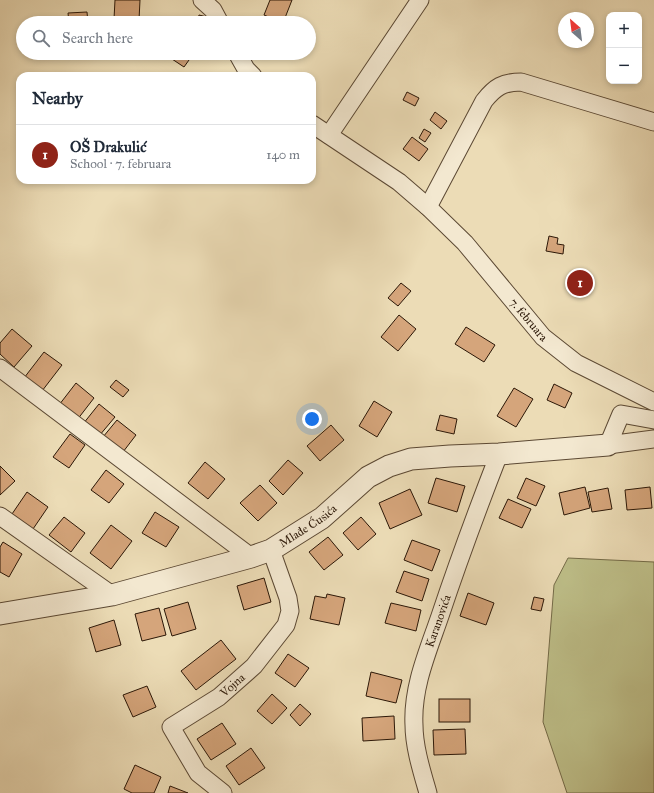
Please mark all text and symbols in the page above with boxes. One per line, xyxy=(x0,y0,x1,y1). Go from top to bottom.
north arrow xyxy=(558,12,594,48)
map controls xyxy=(606,12,642,84)
button: + xyxy=(606,12,642,48)
search box xyxy=(16,16,316,60)
icon: search xyxy=(30,27,52,49)
text: Search here xyxy=(62,29,133,47)
button: − xyxy=(606,48,642,84)
text: Nearby xyxy=(32,88,83,109)
text: OŠ Drakulić xyxy=(70,138,147,156)
text: 1 xyxy=(42,147,48,163)
text: 140 m xyxy=(266,147,300,163)
text: School · 7. februara xyxy=(70,156,171,172)
pin: 1 xyxy=(567,268,593,298)
street label: 7. februara xyxy=(507,295,551,345)
your location xyxy=(302,409,322,429)
street label: Mlađe Ćusića xyxy=(276,501,340,550)
street label: Karanovića xyxy=(422,592,454,649)
street label: Vojna xyxy=(217,670,248,700)

